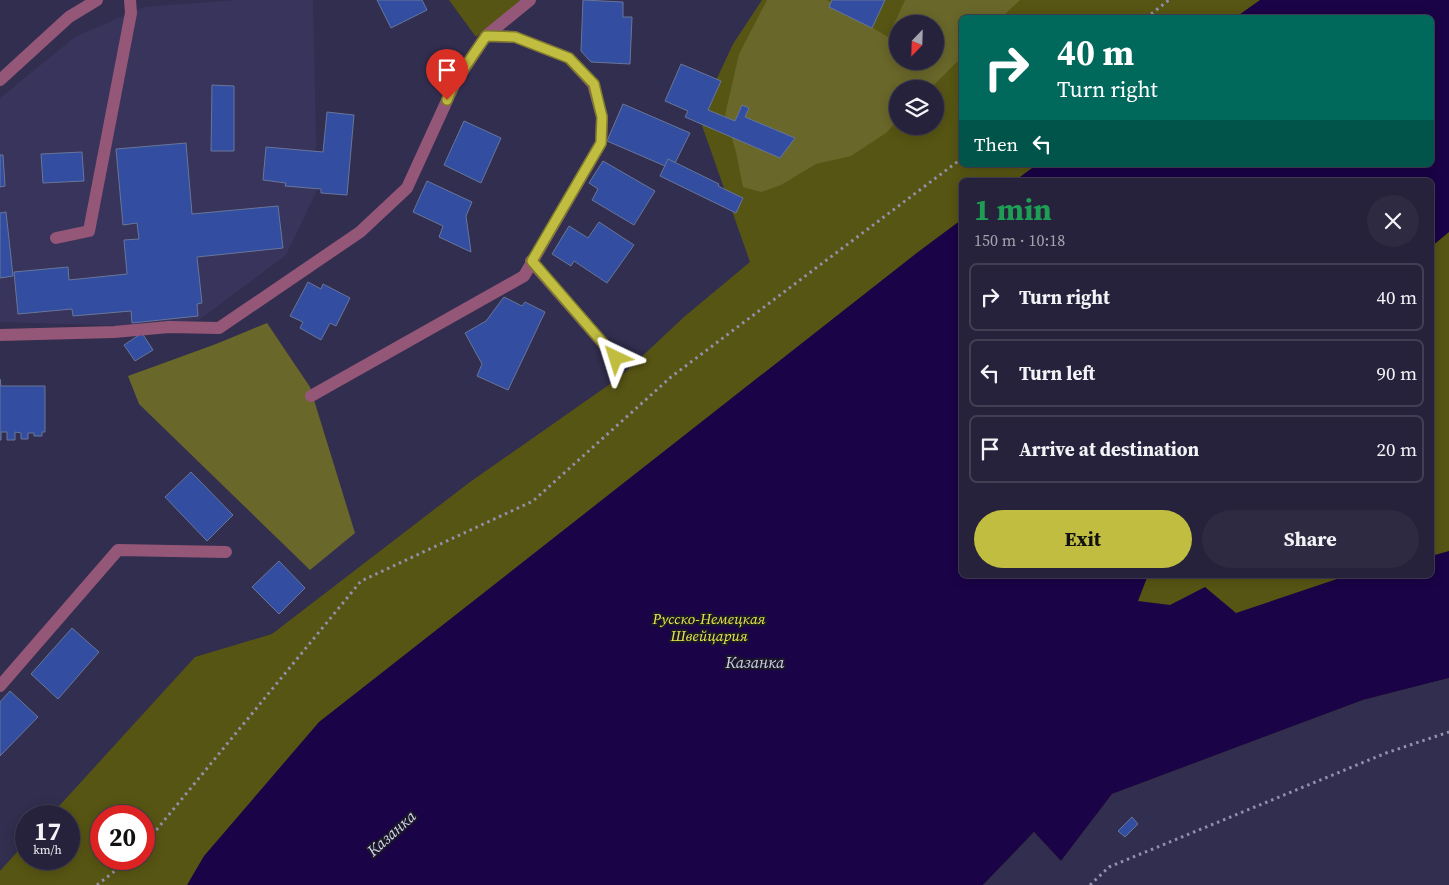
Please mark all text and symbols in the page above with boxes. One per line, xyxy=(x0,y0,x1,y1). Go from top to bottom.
north arrow xyxy=(889,15,944,70)
map controls xyxy=(889,15,944,135)
text: 40 m xyxy=(1057,29,1134,77)
icon: right xyxy=(974,35,1039,100)
pin xyxy=(426,49,468,100)
icon: arrive xyxy=(433,56,461,84)
text: Turn right xyxy=(1057,74,1158,104)
button: layers xyxy=(889,80,944,135)
icon: left xyxy=(1028,130,1056,158)
text: Then xyxy=(974,131,1018,157)
text: 1 min xyxy=(974,189,1052,230)
button: close xyxy=(1367,195,1419,247)
text: 150 m · 10:18 xyxy=(974,229,1065,251)
icon: right xyxy=(976,283,1004,311)
text: Turn right xyxy=(1019,284,1110,310)
text: 40 m xyxy=(1376,284,1417,310)
position arrow xyxy=(589,331,641,383)
icon: left xyxy=(976,359,1004,387)
text: Turn left xyxy=(1019,360,1095,386)
text: 90 m xyxy=(1376,360,1417,386)
icon: arrive xyxy=(976,435,1004,463)
text: Arrive at destination xyxy=(1019,436,1199,462)
text: 20 m xyxy=(1376,436,1417,462)
button: Exit xyxy=(974,510,1192,568)
button: Share xyxy=(1202,510,1419,568)
park label: Русско-Немецкая Швейцария xyxy=(652,608,766,646)
water label: Казанка xyxy=(725,651,785,673)
speed limit sign: 20 xyxy=(90,805,155,870)
water label: Казанка xyxy=(361,805,421,862)
text: 17 xyxy=(34,814,61,848)
text: km/h xyxy=(33,842,62,858)

